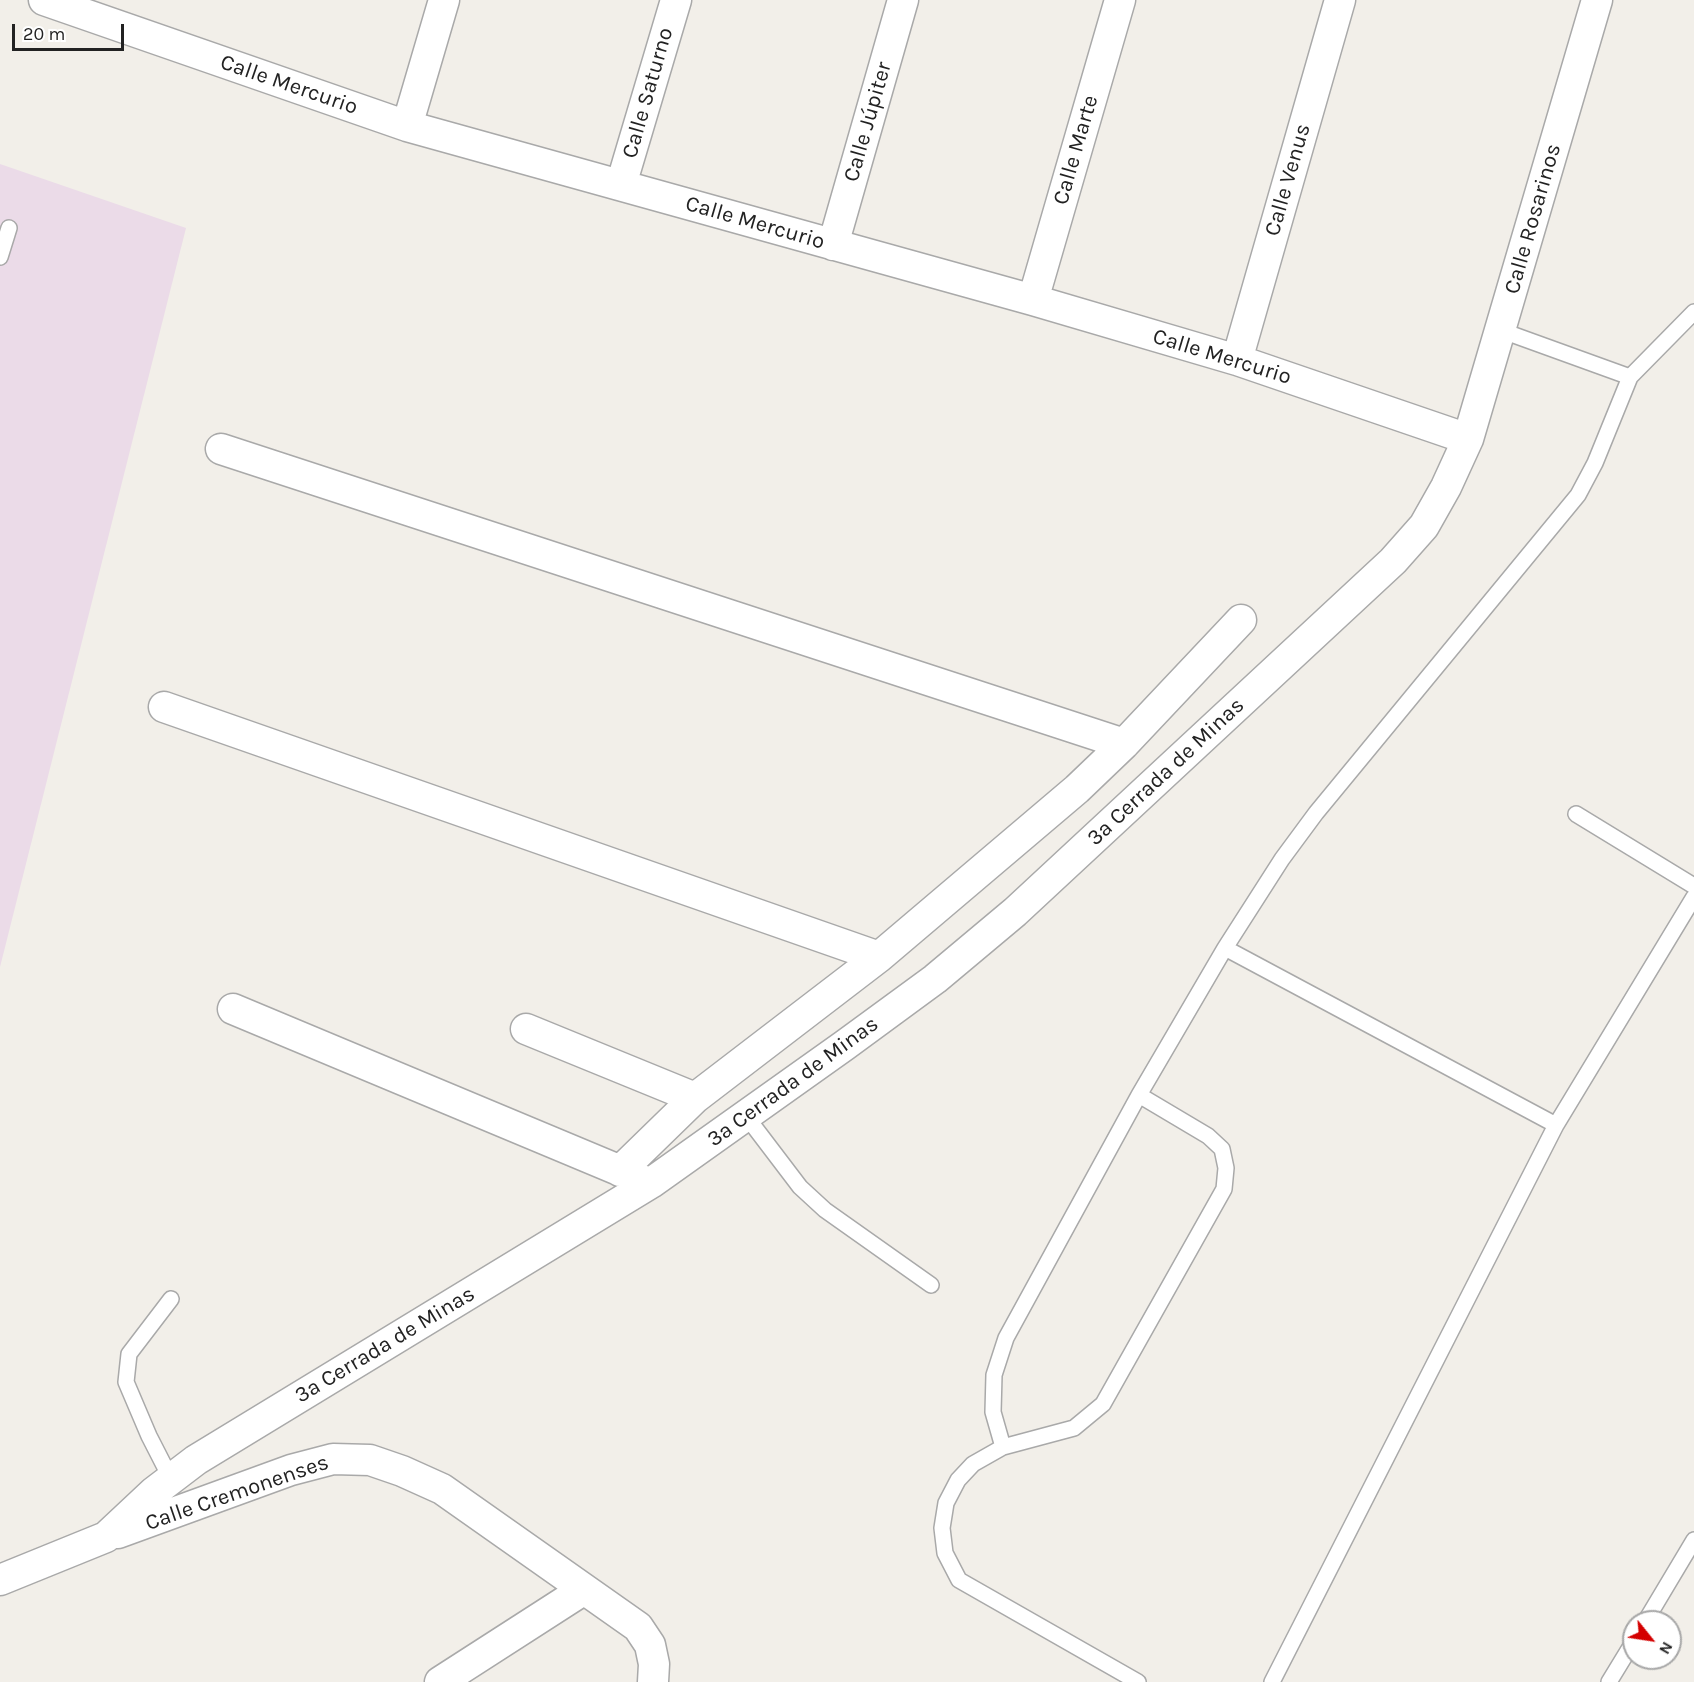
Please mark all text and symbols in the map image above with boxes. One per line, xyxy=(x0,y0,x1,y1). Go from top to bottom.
scale bar xyxy=(15,12,128,50)
text: 20 m xyxy=(23,23,65,45)
street label: Calle Saturno xyxy=(617,25,679,161)
street label: Calle Mercurio xyxy=(217,49,361,121)
street label: Calle Júpiter xyxy=(838,59,898,185)
street label: Calle Marte xyxy=(1048,92,1104,208)
street label: Calle Venus xyxy=(1259,121,1317,239)
street label: Calle Rosarinos xyxy=(1499,141,1567,297)
street label: Calle Mercurio xyxy=(682,191,828,255)
street label: Calle Mercurio xyxy=(1150,323,1294,391)
street label: 3ª Cerrada de Minas xyxy=(1082,692,1250,852)
street label: 3ª Cerrada de Minas xyxy=(702,1011,884,1153)
street label: 3ª Cerrada de Minas xyxy=(290,1281,480,1409)
street label: Calle Cremonenses xyxy=(142,1449,332,1537)
north arrow xyxy=(1622,1610,1682,1670)
text: N xyxy=(1655,1639,1677,1658)

